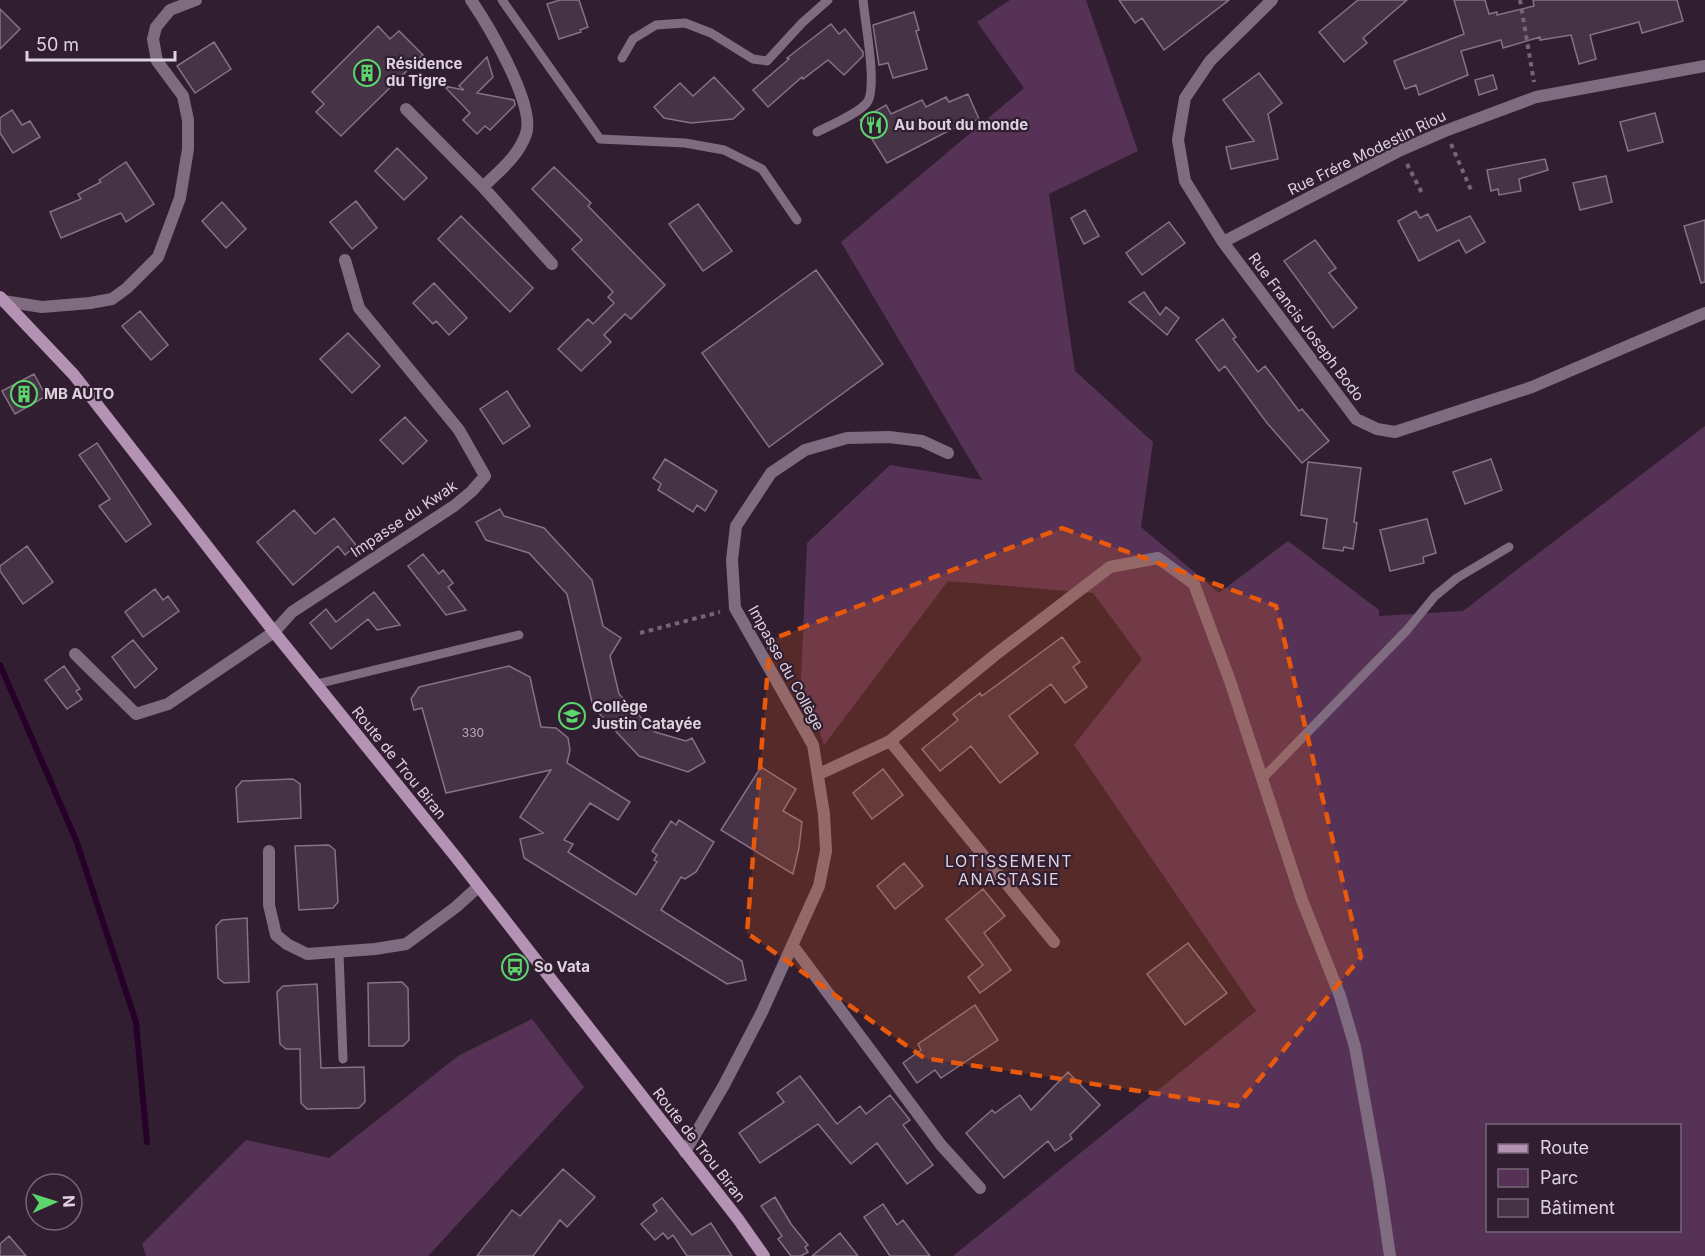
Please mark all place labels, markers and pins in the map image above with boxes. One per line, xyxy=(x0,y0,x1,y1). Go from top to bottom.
place label: Résidence du Tigre xyxy=(386,54,463,90)
building icon: Résidence du Tigre xyxy=(352,58,382,88)
restaurant icon: Au bout du monde xyxy=(859,110,889,140)
place label: Au bout du monde xyxy=(894,115,1028,134)
building icon: MB AUTO xyxy=(9,379,39,409)
place label: MB AUTO xyxy=(44,384,114,403)
place label: Collège Justin Catayée xyxy=(592,697,701,733)
school or university icon: Collège Justin Catayée xyxy=(557,701,587,731)
bus stop icon: So Vata xyxy=(500,952,530,982)
place label: So Vata xyxy=(534,957,590,976)

